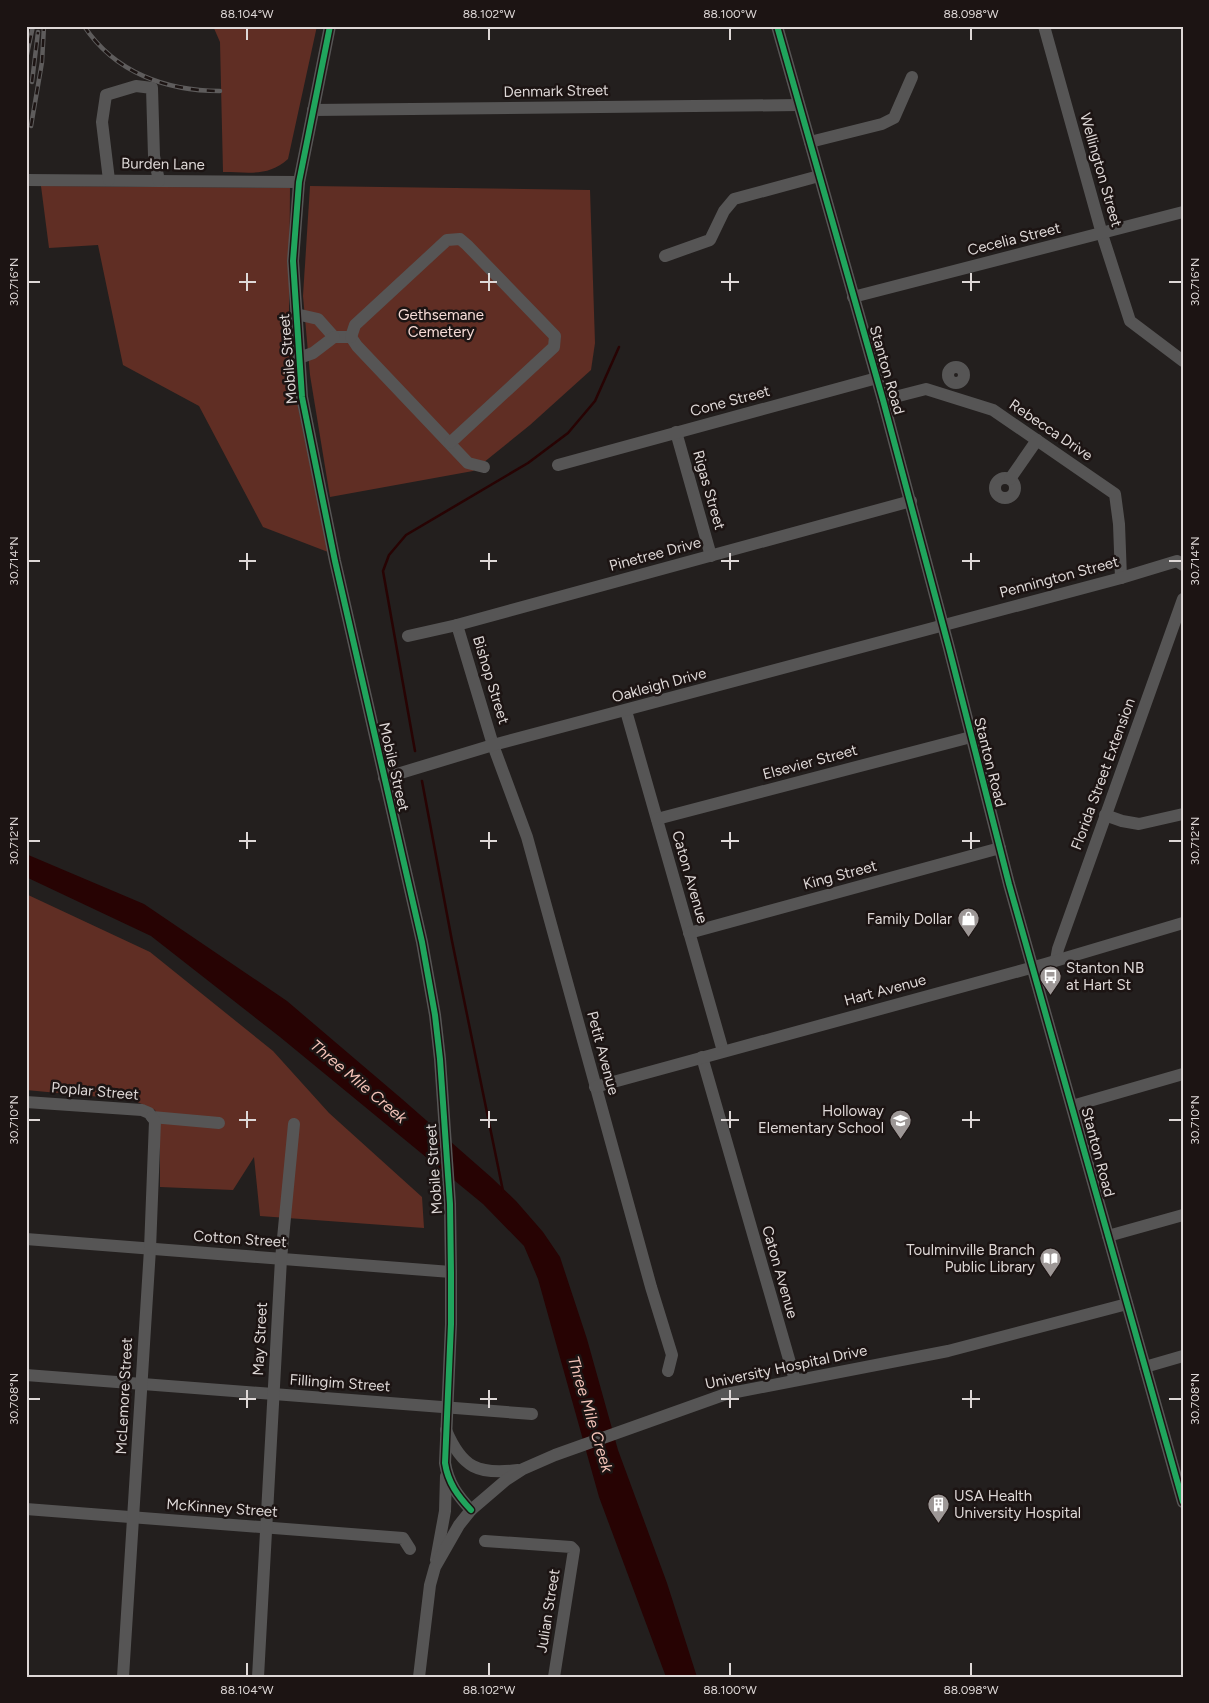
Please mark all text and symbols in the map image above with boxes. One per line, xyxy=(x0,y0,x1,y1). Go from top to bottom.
text: 88.104°W xyxy=(220,7,274,21)
text: 88.102°W xyxy=(463,7,516,21)
text: 88.100°W xyxy=(703,7,757,21)
text: 88.098°W xyxy=(943,7,999,21)
street label: Denmark Street xyxy=(503,81,609,101)
street label: Wellington Street xyxy=(1076,111,1126,229)
street label: Burden Lane xyxy=(121,154,205,174)
street label: Cecelia Street xyxy=(966,219,1063,259)
text: 30.716°N xyxy=(7,258,21,306)
text: 30.716°N xyxy=(1188,258,1202,306)
park label: Gethsemane Cemetery xyxy=(398,306,484,341)
street label: Mobile Street xyxy=(275,313,301,405)
street label: Stanton Road xyxy=(866,323,908,417)
street label: Cone Street xyxy=(688,382,772,420)
street label: Rebecca Drive xyxy=(1006,395,1096,465)
street label: Rigas Street xyxy=(689,448,729,532)
street label: Pinetree Drive xyxy=(607,533,703,575)
text: 30.714°N xyxy=(7,536,21,586)
text: 30.714°N xyxy=(1188,536,1202,586)
street label: Pennington Street xyxy=(997,552,1121,602)
street label: Bishop Street xyxy=(469,634,513,727)
street label: Oakleigh Drive xyxy=(610,664,708,706)
street label: Florida Street Extension xyxy=(1067,696,1139,852)
street label: Stanton Road xyxy=(970,715,1010,809)
street label: Mobile Street xyxy=(375,721,413,814)
street label: Elsevier Street xyxy=(761,741,860,783)
text: 30.712°N xyxy=(7,817,21,865)
text: 30.712°N xyxy=(1188,817,1202,865)
street label: Caton Avenue xyxy=(668,829,712,925)
street label: King Street xyxy=(801,856,879,893)
shop icon: Family Dollar xyxy=(956,907,980,938)
place label: Family Dollar xyxy=(867,910,952,928)
place label: Stanton NB at Hart St xyxy=(1066,959,1144,994)
bus stop icon: Stanton NB at Hart St xyxy=(1038,965,1062,996)
street label: Hart Avenue xyxy=(842,970,928,1010)
street label: Petit Avenue xyxy=(583,1009,623,1097)
water label: Three Mile Creek xyxy=(306,1035,412,1128)
street label: Poplar Street xyxy=(50,1078,140,1104)
text: 30.710°N xyxy=(7,1095,21,1145)
text: 30.710°N xyxy=(1188,1095,1202,1145)
place label: Holloway Elementary School xyxy=(758,1102,884,1137)
street label: Stanton Road xyxy=(1077,1105,1119,1199)
school or university icon: Holloway Elementary School xyxy=(888,1108,912,1139)
street label: Mobile Street xyxy=(422,1123,446,1215)
street label: Caton Avenue xyxy=(758,1224,802,1320)
street label: Cotton Street xyxy=(193,1227,288,1251)
place label: Toulminville Branch Public Library xyxy=(906,1241,1035,1276)
library icon: Toulminville Branch Public Library xyxy=(1039,1247,1063,1278)
street label: May Street xyxy=(249,1301,271,1376)
street label: McLemore Street xyxy=(112,1337,136,1455)
street label: University Hospital Drive xyxy=(703,1341,869,1393)
water label: Three Mile Creek xyxy=(564,1354,618,1476)
street label: Fillingim Street xyxy=(289,1371,391,1396)
text: 30.708°N xyxy=(7,1373,21,1425)
text: 30.708°N xyxy=(1188,1373,1202,1425)
place label: USA Health University Hospital xyxy=(954,1487,1081,1522)
building icon: USA Health University Hospital xyxy=(926,1493,950,1524)
street label: McKinney Street xyxy=(166,1495,279,1521)
street label: Julian Street xyxy=(532,1567,564,1654)
text: 88.104°W xyxy=(220,1683,274,1697)
text: 88.102°W xyxy=(463,1683,516,1697)
text: 88.100°W xyxy=(703,1683,757,1697)
text: 88.098°W xyxy=(943,1683,999,1697)

